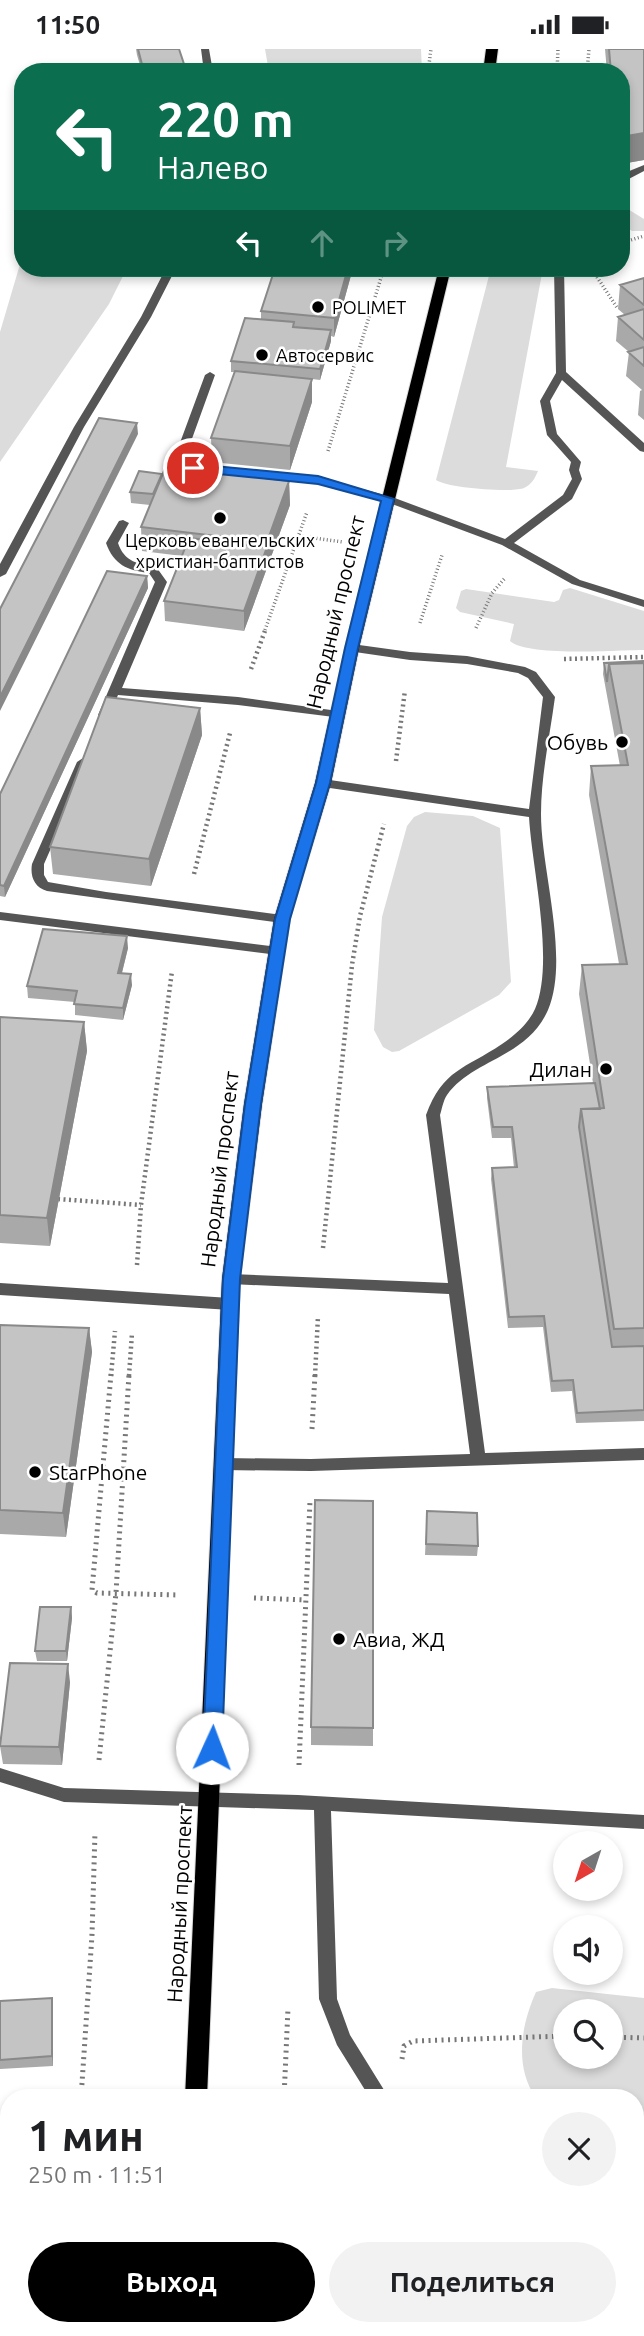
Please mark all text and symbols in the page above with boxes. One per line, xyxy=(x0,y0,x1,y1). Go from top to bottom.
text: 11:50 xyxy=(35,10,100,39)
icon: left xyxy=(42,91,133,182)
text: 220 m xyxy=(157,91,294,146)
text: Налево xyxy=(157,149,269,185)
icon: left xyxy=(230,224,268,262)
icon: ahead xyxy=(303,224,341,262)
icon: right xyxy=(376,224,414,262)
place label: POLIMET xyxy=(332,297,406,317)
marker: POLIMET xyxy=(310,299,326,315)
place label: Автосервис xyxy=(276,345,374,365)
marker: Автосервис xyxy=(254,347,270,363)
pin xyxy=(163,438,223,498)
icon: arrive xyxy=(174,449,212,487)
marker: Церковь евангельских христиан-баптистов xyxy=(212,510,228,526)
street label: Народный проспект xyxy=(301,512,369,711)
place label: Церковь евангельских христиан-баптистов xyxy=(125,530,315,571)
place label: Обувь xyxy=(547,730,608,754)
marker: Обувь xyxy=(614,734,630,750)
place label: Дилан xyxy=(530,1057,592,1081)
marker: Дилан xyxy=(598,1061,614,1077)
street label: Народный проспект xyxy=(195,1069,243,1269)
place label: StarPhone xyxy=(49,1460,147,1484)
marker: StarPhone xyxy=(27,1464,43,1480)
place label: Авиа, ЖД xyxy=(353,1627,445,1651)
marker: Авиа, ЖД xyxy=(331,1631,347,1647)
position arrow xyxy=(175,1711,249,1785)
street label: Народный проспект xyxy=(162,1804,196,2003)
north arrow xyxy=(553,1831,623,1901)
map controls xyxy=(553,1831,623,2069)
button: sound xyxy=(553,1915,623,1985)
button: search xyxy=(553,1999,623,2069)
text: 1 мин xyxy=(28,2112,144,2159)
button: close xyxy=(542,2112,616,2186)
text: 250 m · 11:51 xyxy=(28,2162,166,2187)
button: Выход xyxy=(28,2242,315,2322)
button: Поделиться xyxy=(329,2242,616,2322)

